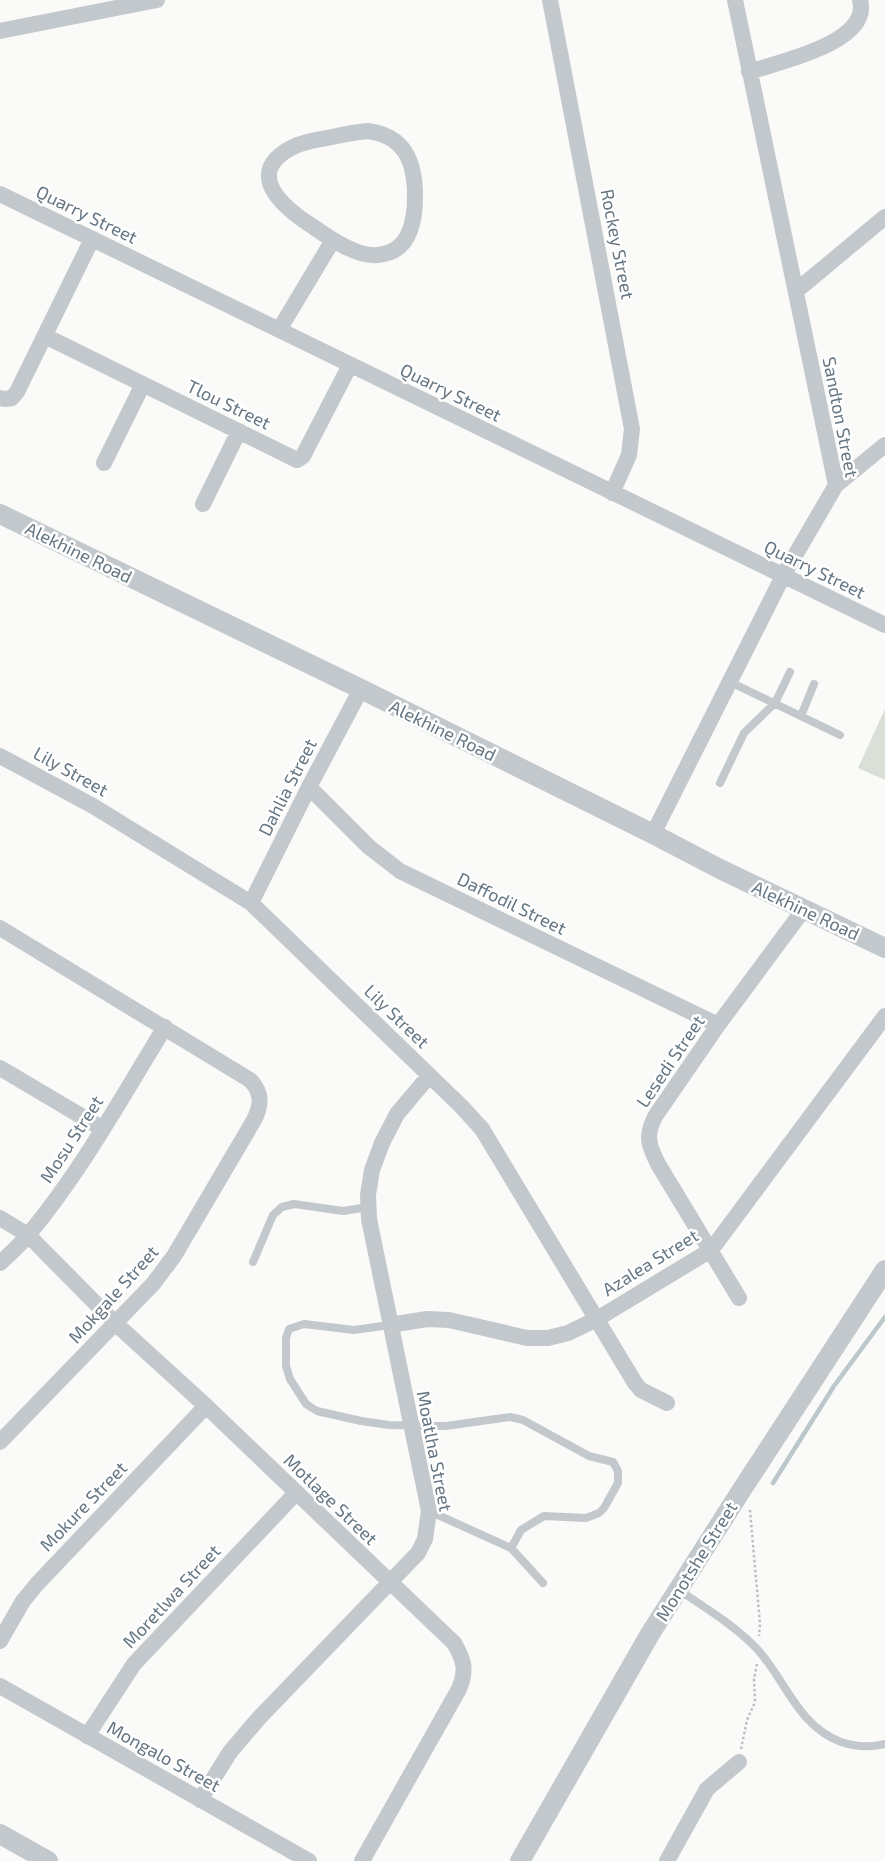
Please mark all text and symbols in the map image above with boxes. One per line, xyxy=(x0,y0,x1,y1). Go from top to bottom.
street label: Quarry Street xyxy=(33,180,141,248)
street label: Rockey Street xyxy=(597,187,639,301)
street label: Sandton Street xyxy=(819,355,863,479)
street label: Quarry Street xyxy=(397,358,505,426)
street label: Tlou Street xyxy=(184,374,275,434)
street label: Alekhine Road xyxy=(22,517,136,587)
street label: Quarry Street xyxy=(761,535,869,603)
street label: Alekhine Road xyxy=(386,695,500,765)
street label: Dahlia Street xyxy=(253,735,321,839)
street label: Lily Street xyxy=(30,742,112,801)
street label: Daffodil Street xyxy=(454,867,570,939)
street label: Alekhine Road xyxy=(749,876,863,944)
street label: Lily Street xyxy=(360,980,434,1052)
street label: Lesedi Street xyxy=(631,1011,709,1111)
street label: Mosu Street xyxy=(35,1091,107,1187)
street label: Azalea Street xyxy=(598,1224,702,1300)
street label: Mokgale Street xyxy=(63,1240,163,1347)
street label: Moatlha Street xyxy=(413,1389,458,1513)
street label: Motlage Street xyxy=(280,1449,383,1549)
street label: Mokure Street xyxy=(35,1456,131,1555)
street label: Monotshe Street xyxy=(650,1497,742,1625)
street label: Moretlwa Street xyxy=(117,1540,225,1652)
street label: Mongalo Street xyxy=(104,1716,225,1796)

